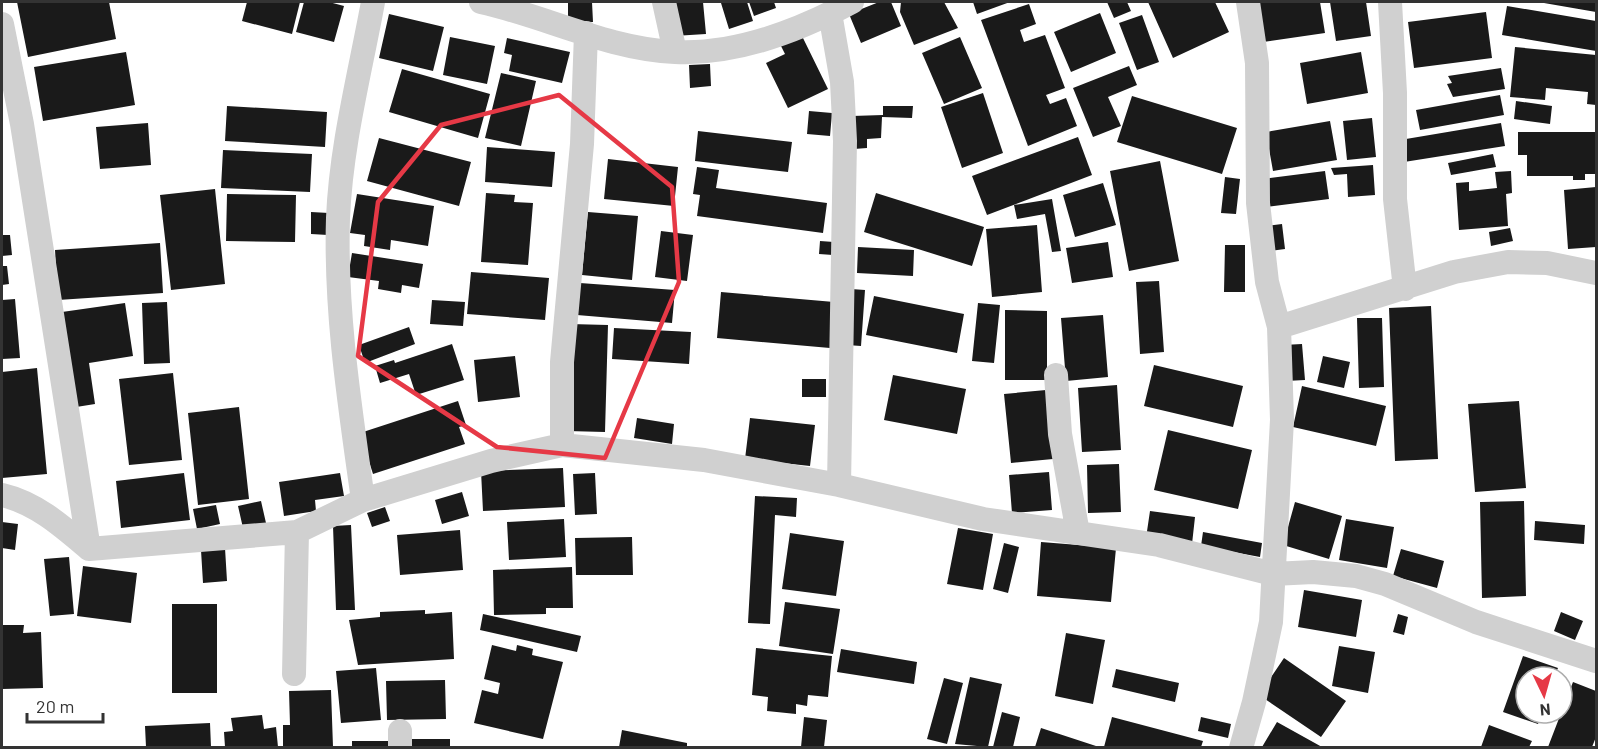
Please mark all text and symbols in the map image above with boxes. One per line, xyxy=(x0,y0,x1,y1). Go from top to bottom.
north arrow xyxy=(1514,665,1574,725)
scale bar xyxy=(27,686,104,724)
text: 20 m xyxy=(36,695,74,717)
text: N xyxy=(1539,701,1551,720)

